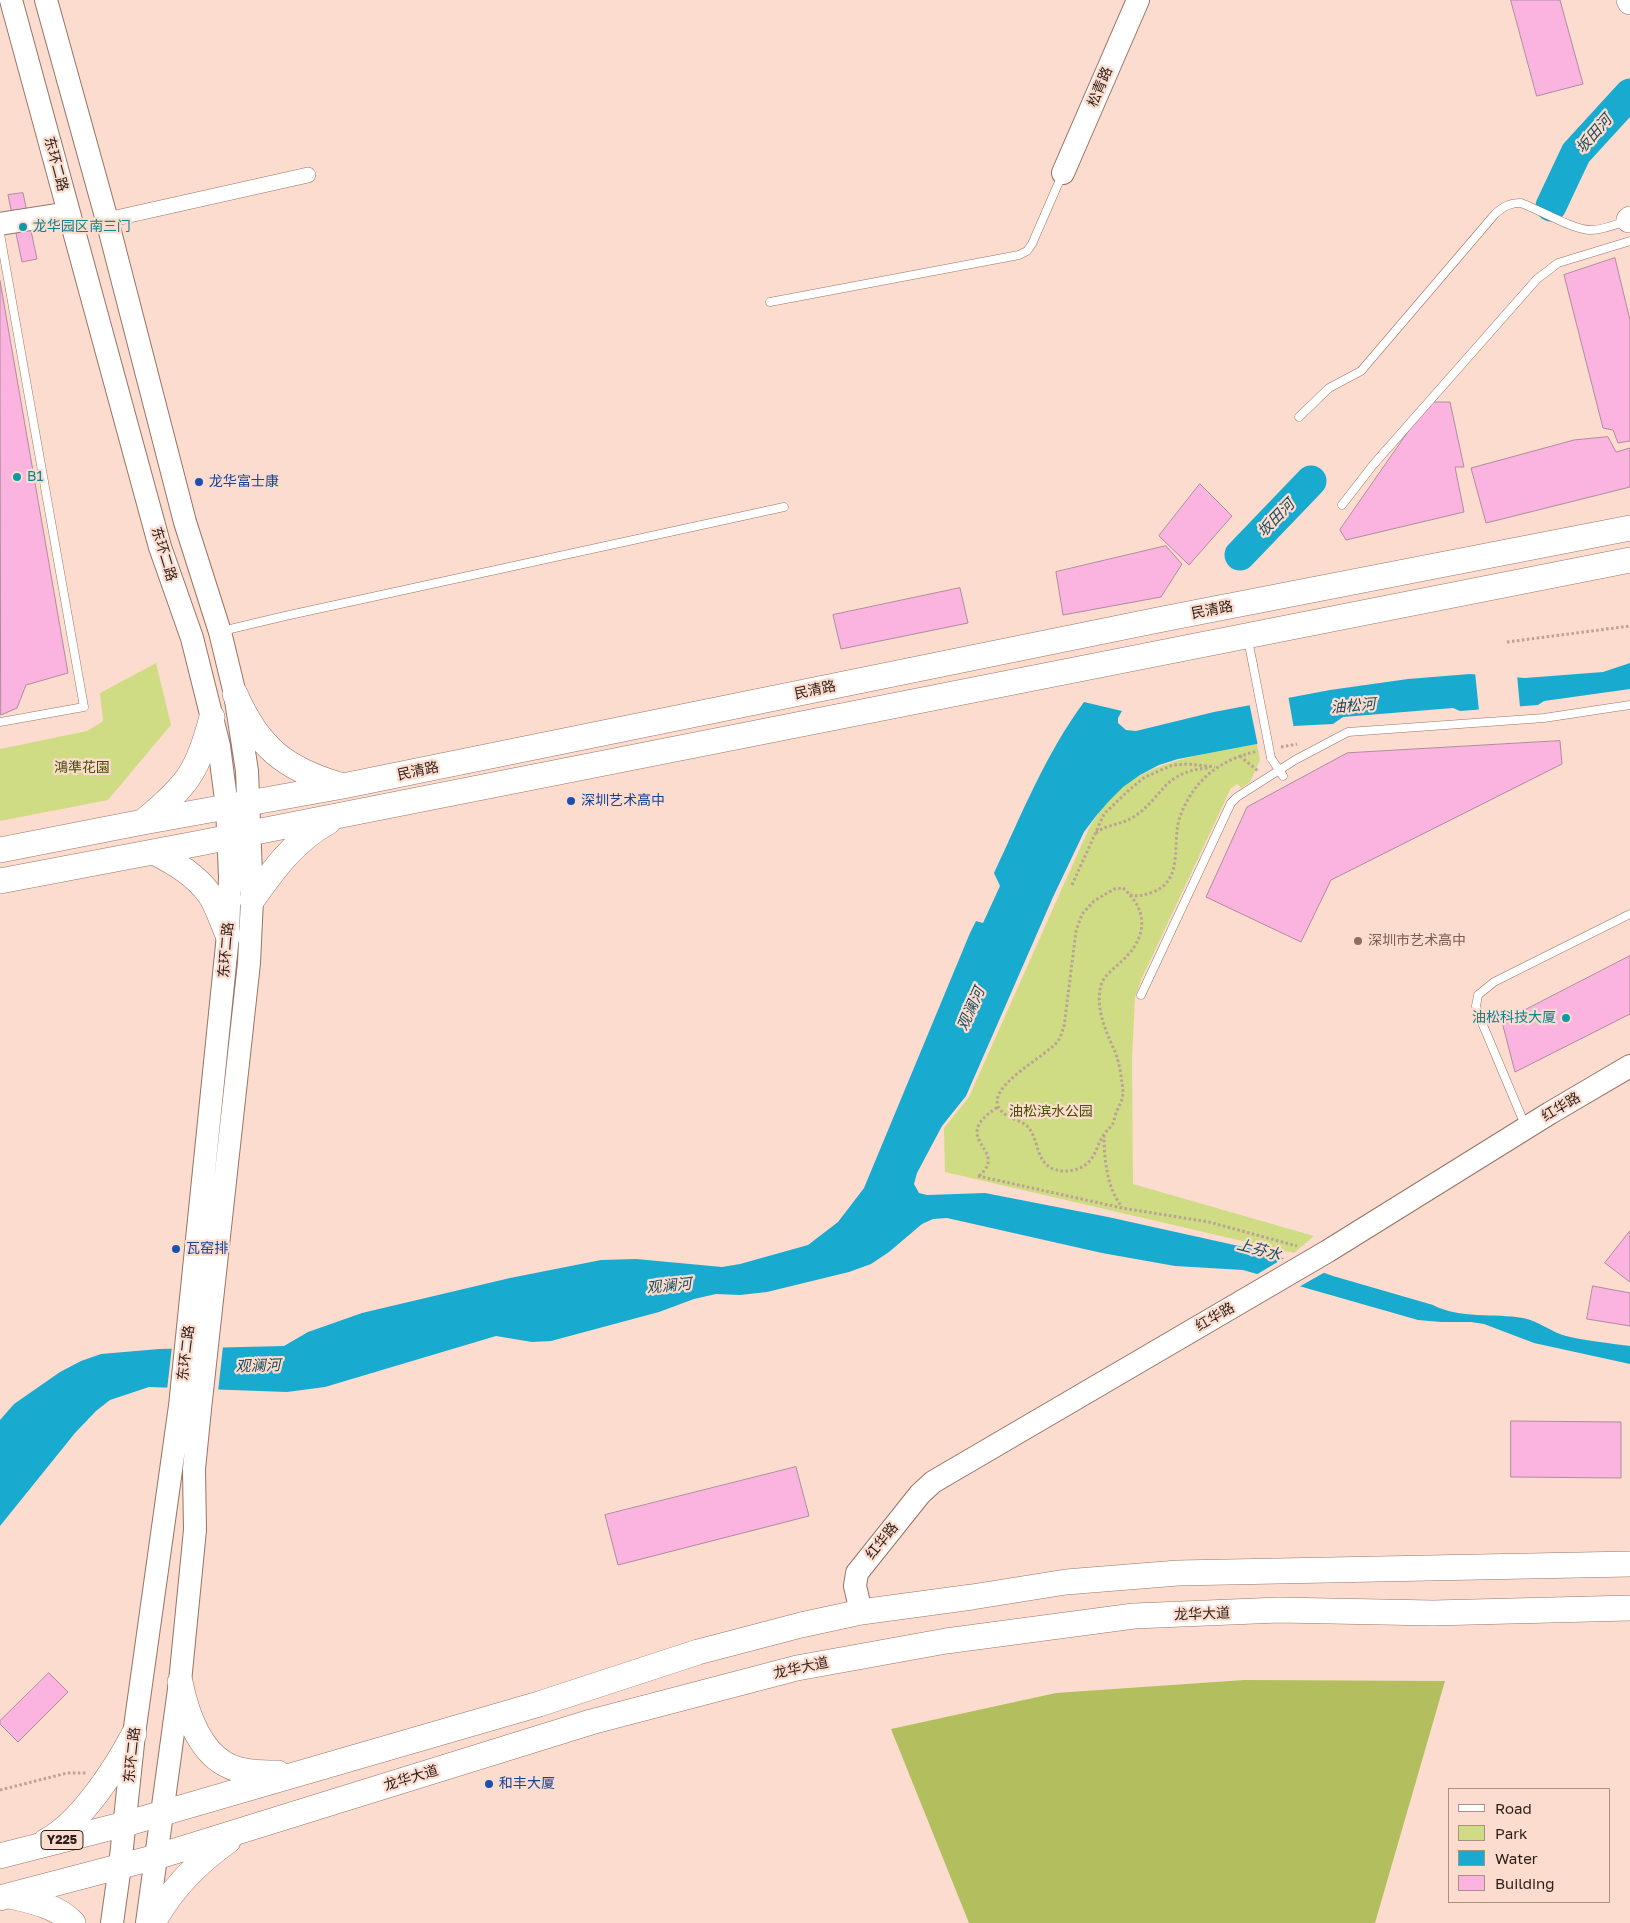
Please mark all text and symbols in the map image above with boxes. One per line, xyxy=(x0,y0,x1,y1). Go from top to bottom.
street label: 松青路 xyxy=(1084,64,1116,110)
water label: 坂田河 xyxy=(1572,111,1616,157)
street label: 东环二路 xyxy=(41,135,71,193)
place label: 龙华园区南三门 xyxy=(33,219,131,235)
marker: 龙华园区南三门 xyxy=(17,221,29,233)
place label: B1 xyxy=(27,469,43,485)
marker: B1 xyxy=(11,471,23,483)
place label: 龙华富士康 xyxy=(209,474,279,490)
marker: 龙华富士康 xyxy=(193,476,205,488)
water label: 坂田河 xyxy=(1254,496,1298,540)
street label: 东环二路 xyxy=(148,525,180,583)
street label: 民清路 xyxy=(1190,598,1234,622)
street label: 民清路 xyxy=(793,677,837,703)
water label: 油松河 xyxy=(1330,695,1376,717)
street label: 民清路 xyxy=(396,758,440,784)
park label: 鴻準花園 xyxy=(54,760,110,776)
place label: 深圳艺术高中 xyxy=(581,793,665,809)
marker: 深圳艺术高中 xyxy=(565,795,577,807)
street label: 东环二路 xyxy=(215,921,237,979)
place label: 深圳市艺术高中 xyxy=(1368,933,1466,949)
marker: 深圳市艺术高中 xyxy=(1352,935,1364,947)
water label: 观澜河 xyxy=(954,985,988,1033)
place label: 油松科技大厦 xyxy=(1472,1010,1556,1026)
marker: 油松科技大厦 xyxy=(1560,1012,1572,1024)
street label: 红华路 xyxy=(1539,1089,1583,1125)
park label: 油松滨水公园 xyxy=(1009,1104,1093,1120)
water label: 上芬水 xyxy=(1235,1235,1283,1265)
place label: 瓦窑排 xyxy=(186,1241,228,1257)
marker: 瓦窑排 xyxy=(170,1243,182,1255)
water label: 观澜河 xyxy=(646,1275,692,1297)
street label: 红华路 xyxy=(1193,1299,1237,1335)
street label: 东环二路 xyxy=(174,1324,198,1382)
water label: 观澜河 xyxy=(235,1356,281,1376)
street label: 红华路 xyxy=(862,1519,902,1563)
street label: 龙华大道 xyxy=(1174,1605,1230,1623)
street label: 龙华大道 xyxy=(772,1654,830,1682)
street label: 东环二路 xyxy=(121,1726,143,1784)
street label: 龙华大道 xyxy=(382,1762,440,1794)
place label: 和丰大厦 xyxy=(499,1776,555,1792)
marker: 和丰大厦 xyxy=(483,1778,495,1790)
legend xyxy=(1448,1788,1610,1903)
text: Road xyxy=(1495,1799,1532,1817)
text: Park xyxy=(1495,1824,1527,1842)
road number: Y225 xyxy=(41,1830,83,1850)
text: Water xyxy=(1495,1849,1538,1867)
text: Building xyxy=(1495,1874,1555,1892)

